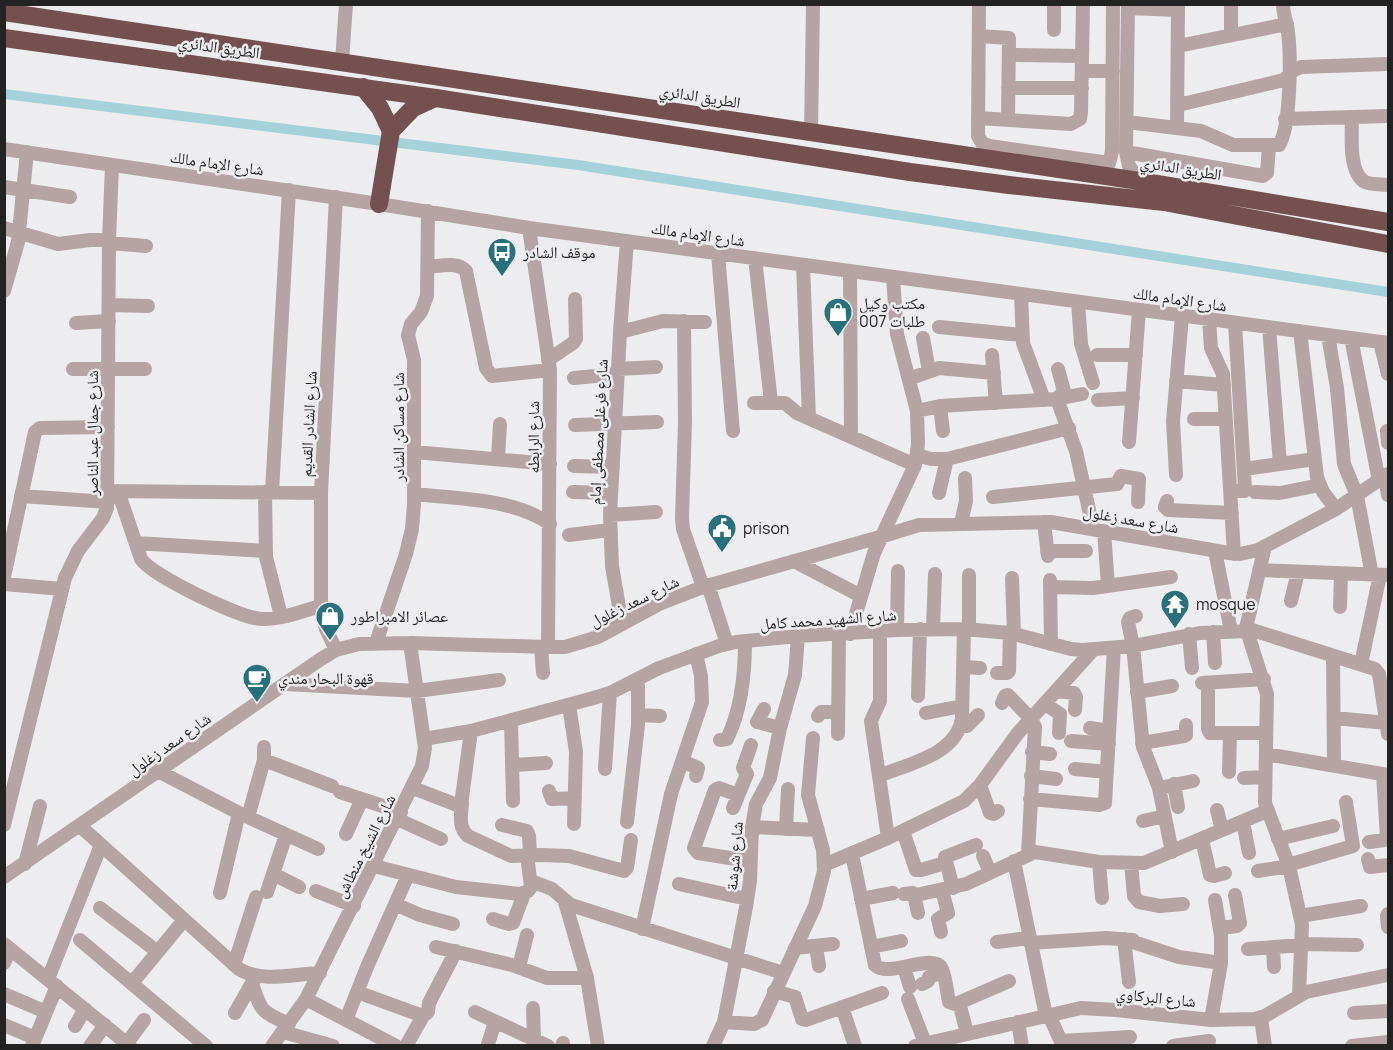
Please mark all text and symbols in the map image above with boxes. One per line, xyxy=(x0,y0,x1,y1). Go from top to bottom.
street label: الطريق الدائري xyxy=(177,30,261,66)
street label: الطريق الدائري xyxy=(657,79,742,115)
street label: شارع الإمام مالك xyxy=(169,146,265,180)
street label: الطريق الدائري xyxy=(1138,151,1223,187)
street label: شارع الإمام مالك xyxy=(650,217,746,251)
bus stop icon: موقف الشادر xyxy=(486,236,518,278)
place label: موقف الشادر xyxy=(522,241,595,263)
street label: شارع الإمام مالك xyxy=(1132,282,1228,316)
place label: مكتب وكيل طلبات 007 xyxy=(859,292,925,332)
shop icon: مكتب وكيل طلبات 007 xyxy=(822,296,854,338)
street label: شارع فرغلى مصطفى إمام xyxy=(583,358,613,506)
street label: شارع جمال عبد الناصر xyxy=(81,370,103,497)
street label: شارع الشادر القديم xyxy=(294,370,322,478)
street label: شارع مساكن الشادر xyxy=(387,372,409,483)
street label: شارع الرابطه xyxy=(522,401,544,473)
street label: شارع سعد زغلول xyxy=(1081,500,1181,538)
public building icon: prison xyxy=(706,512,738,554)
place label: prison xyxy=(743,517,789,539)
street label: شارع سعد زغلول xyxy=(586,570,682,632)
temple icon: mosque xyxy=(1159,588,1191,630)
place label: mosque xyxy=(1196,593,1256,615)
shop icon: عصائر الامبراطور xyxy=(314,600,346,642)
street label: شارع الشهيد محمد كامل xyxy=(759,603,897,635)
place label: عصائر الامبراطور xyxy=(350,605,448,627)
cafe icon: قهوة البحار مندي xyxy=(241,662,273,704)
place label: قهوة البحار مندي xyxy=(278,667,373,691)
street label: شارع سعد زغلول xyxy=(123,707,215,781)
street label: شارع الشيخ منطاش xyxy=(329,791,401,901)
street label: شارع شوشة xyxy=(720,820,748,892)
street label: شارع البركاوي xyxy=(1115,982,1197,1014)

